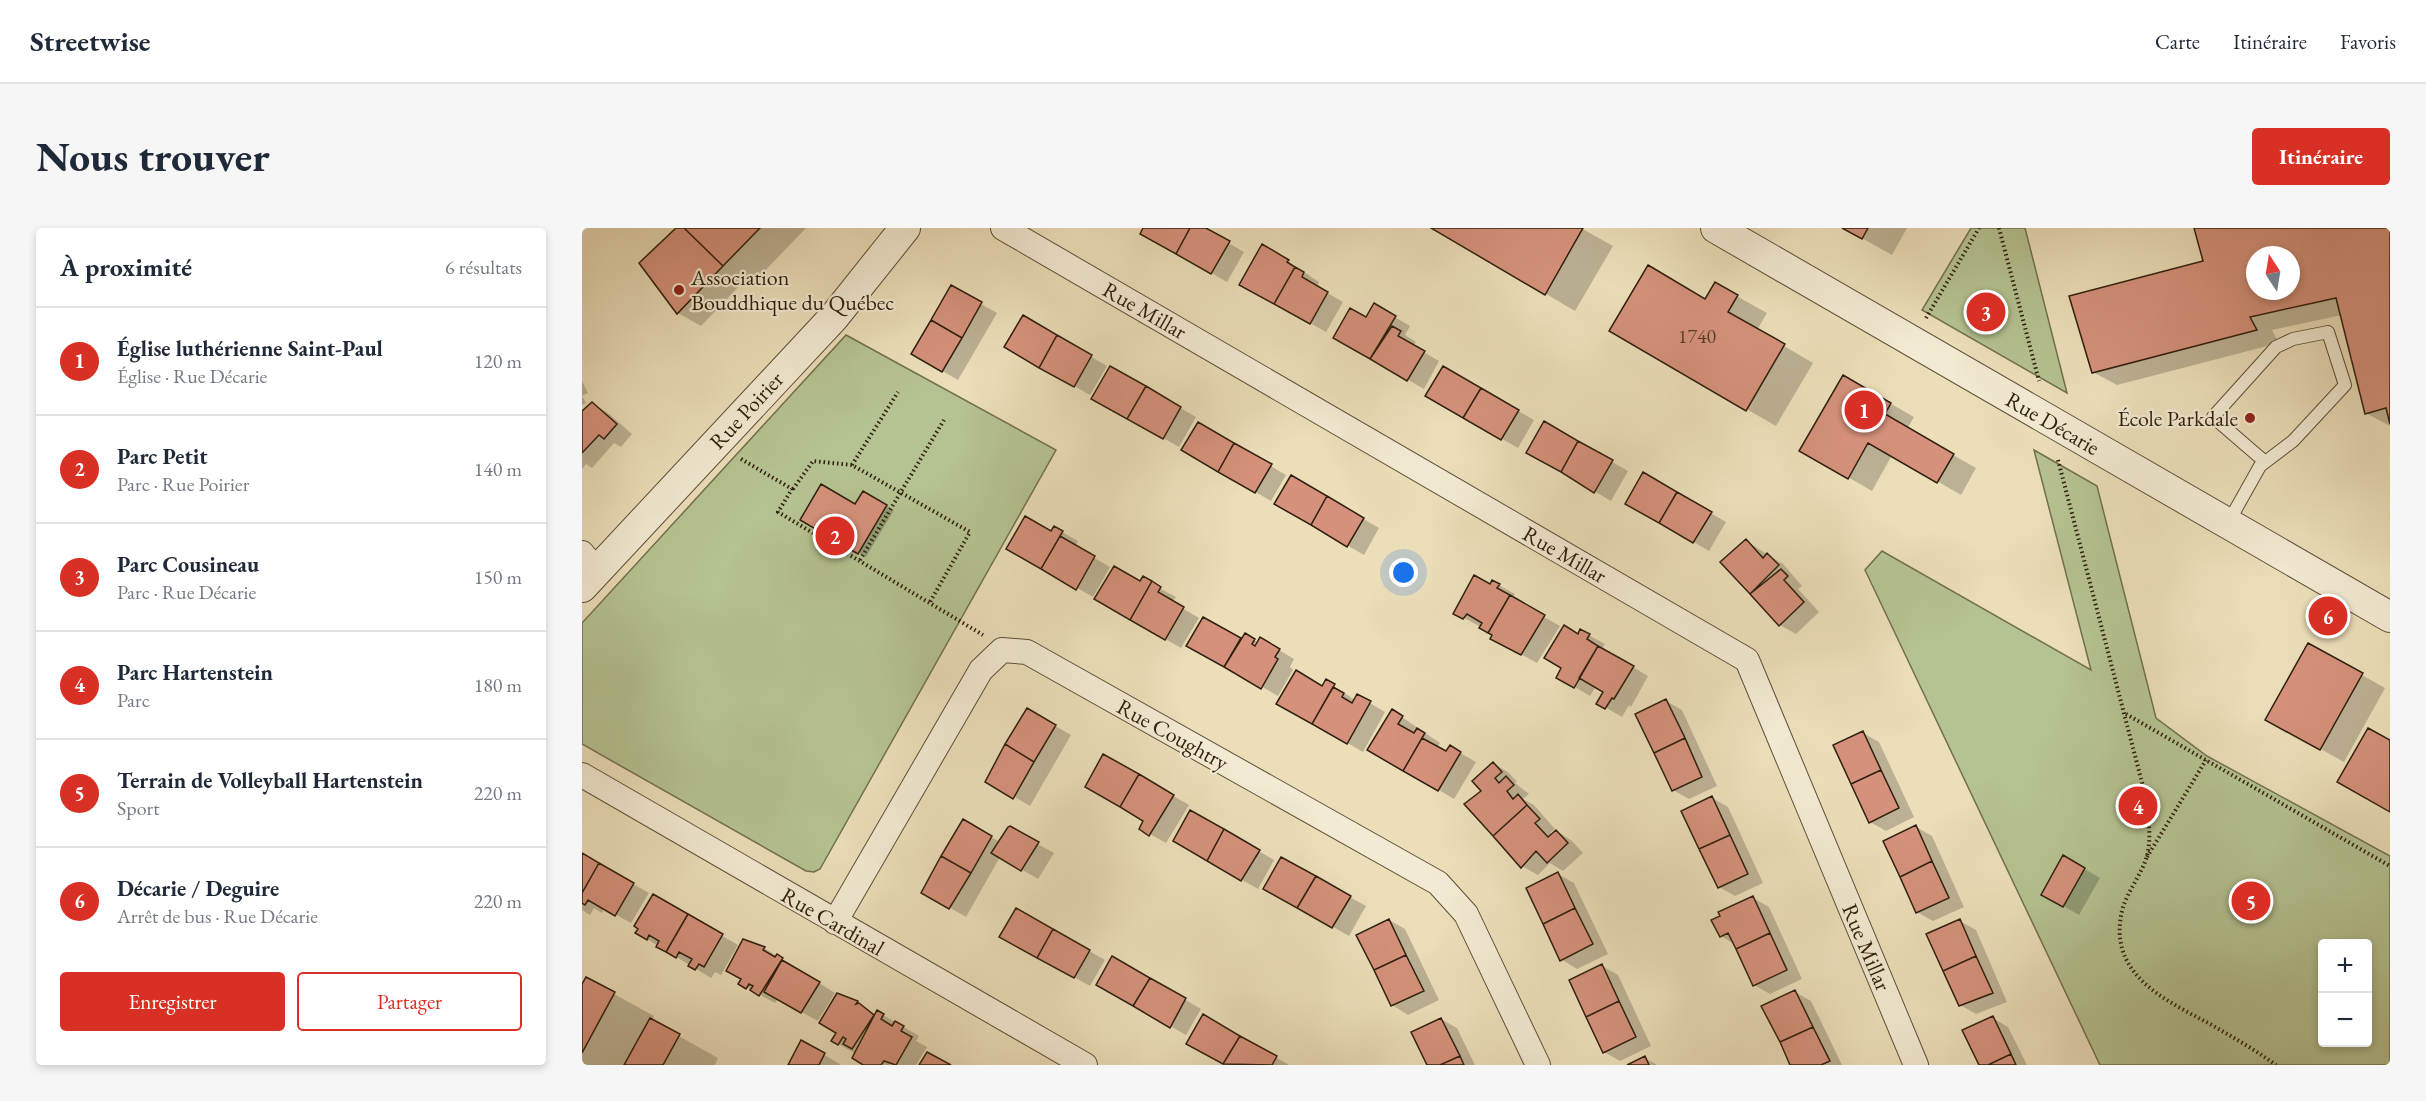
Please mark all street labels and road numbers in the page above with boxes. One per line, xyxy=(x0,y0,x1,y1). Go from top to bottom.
street label: Rue Millar xyxy=(1098,275,1192,346)
street label: Rue Poirier xyxy=(703,365,790,455)
street label: Rue Décarie xyxy=(2000,385,2105,462)
street label: Rue Millar xyxy=(1518,519,1612,590)
street label: Rue Coughtry xyxy=(1112,692,1234,777)
street label: Rue Cardinal xyxy=(776,880,889,963)
street label: Rue Millar xyxy=(1835,899,1898,996)

